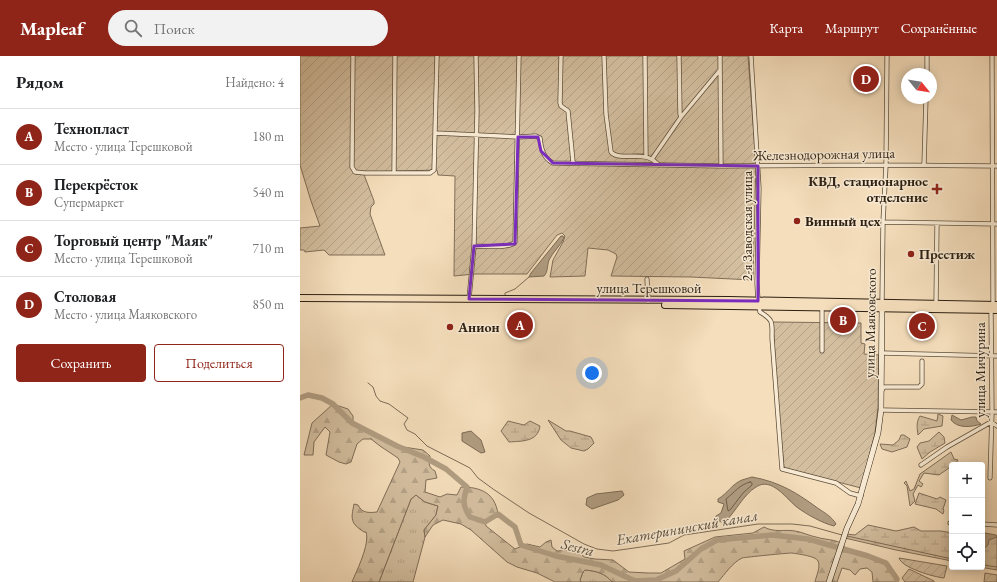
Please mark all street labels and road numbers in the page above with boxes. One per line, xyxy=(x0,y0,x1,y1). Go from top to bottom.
street label: Железнодорожная улица xyxy=(752,144,896,164)
street label: 2-я Заводская улица xyxy=(738,170,756,281)
street label: улица Маяковского xyxy=(860,268,880,378)
street label: улица Терешковой xyxy=(597,279,702,297)
street label: улица Мичурина xyxy=(971,322,989,418)

